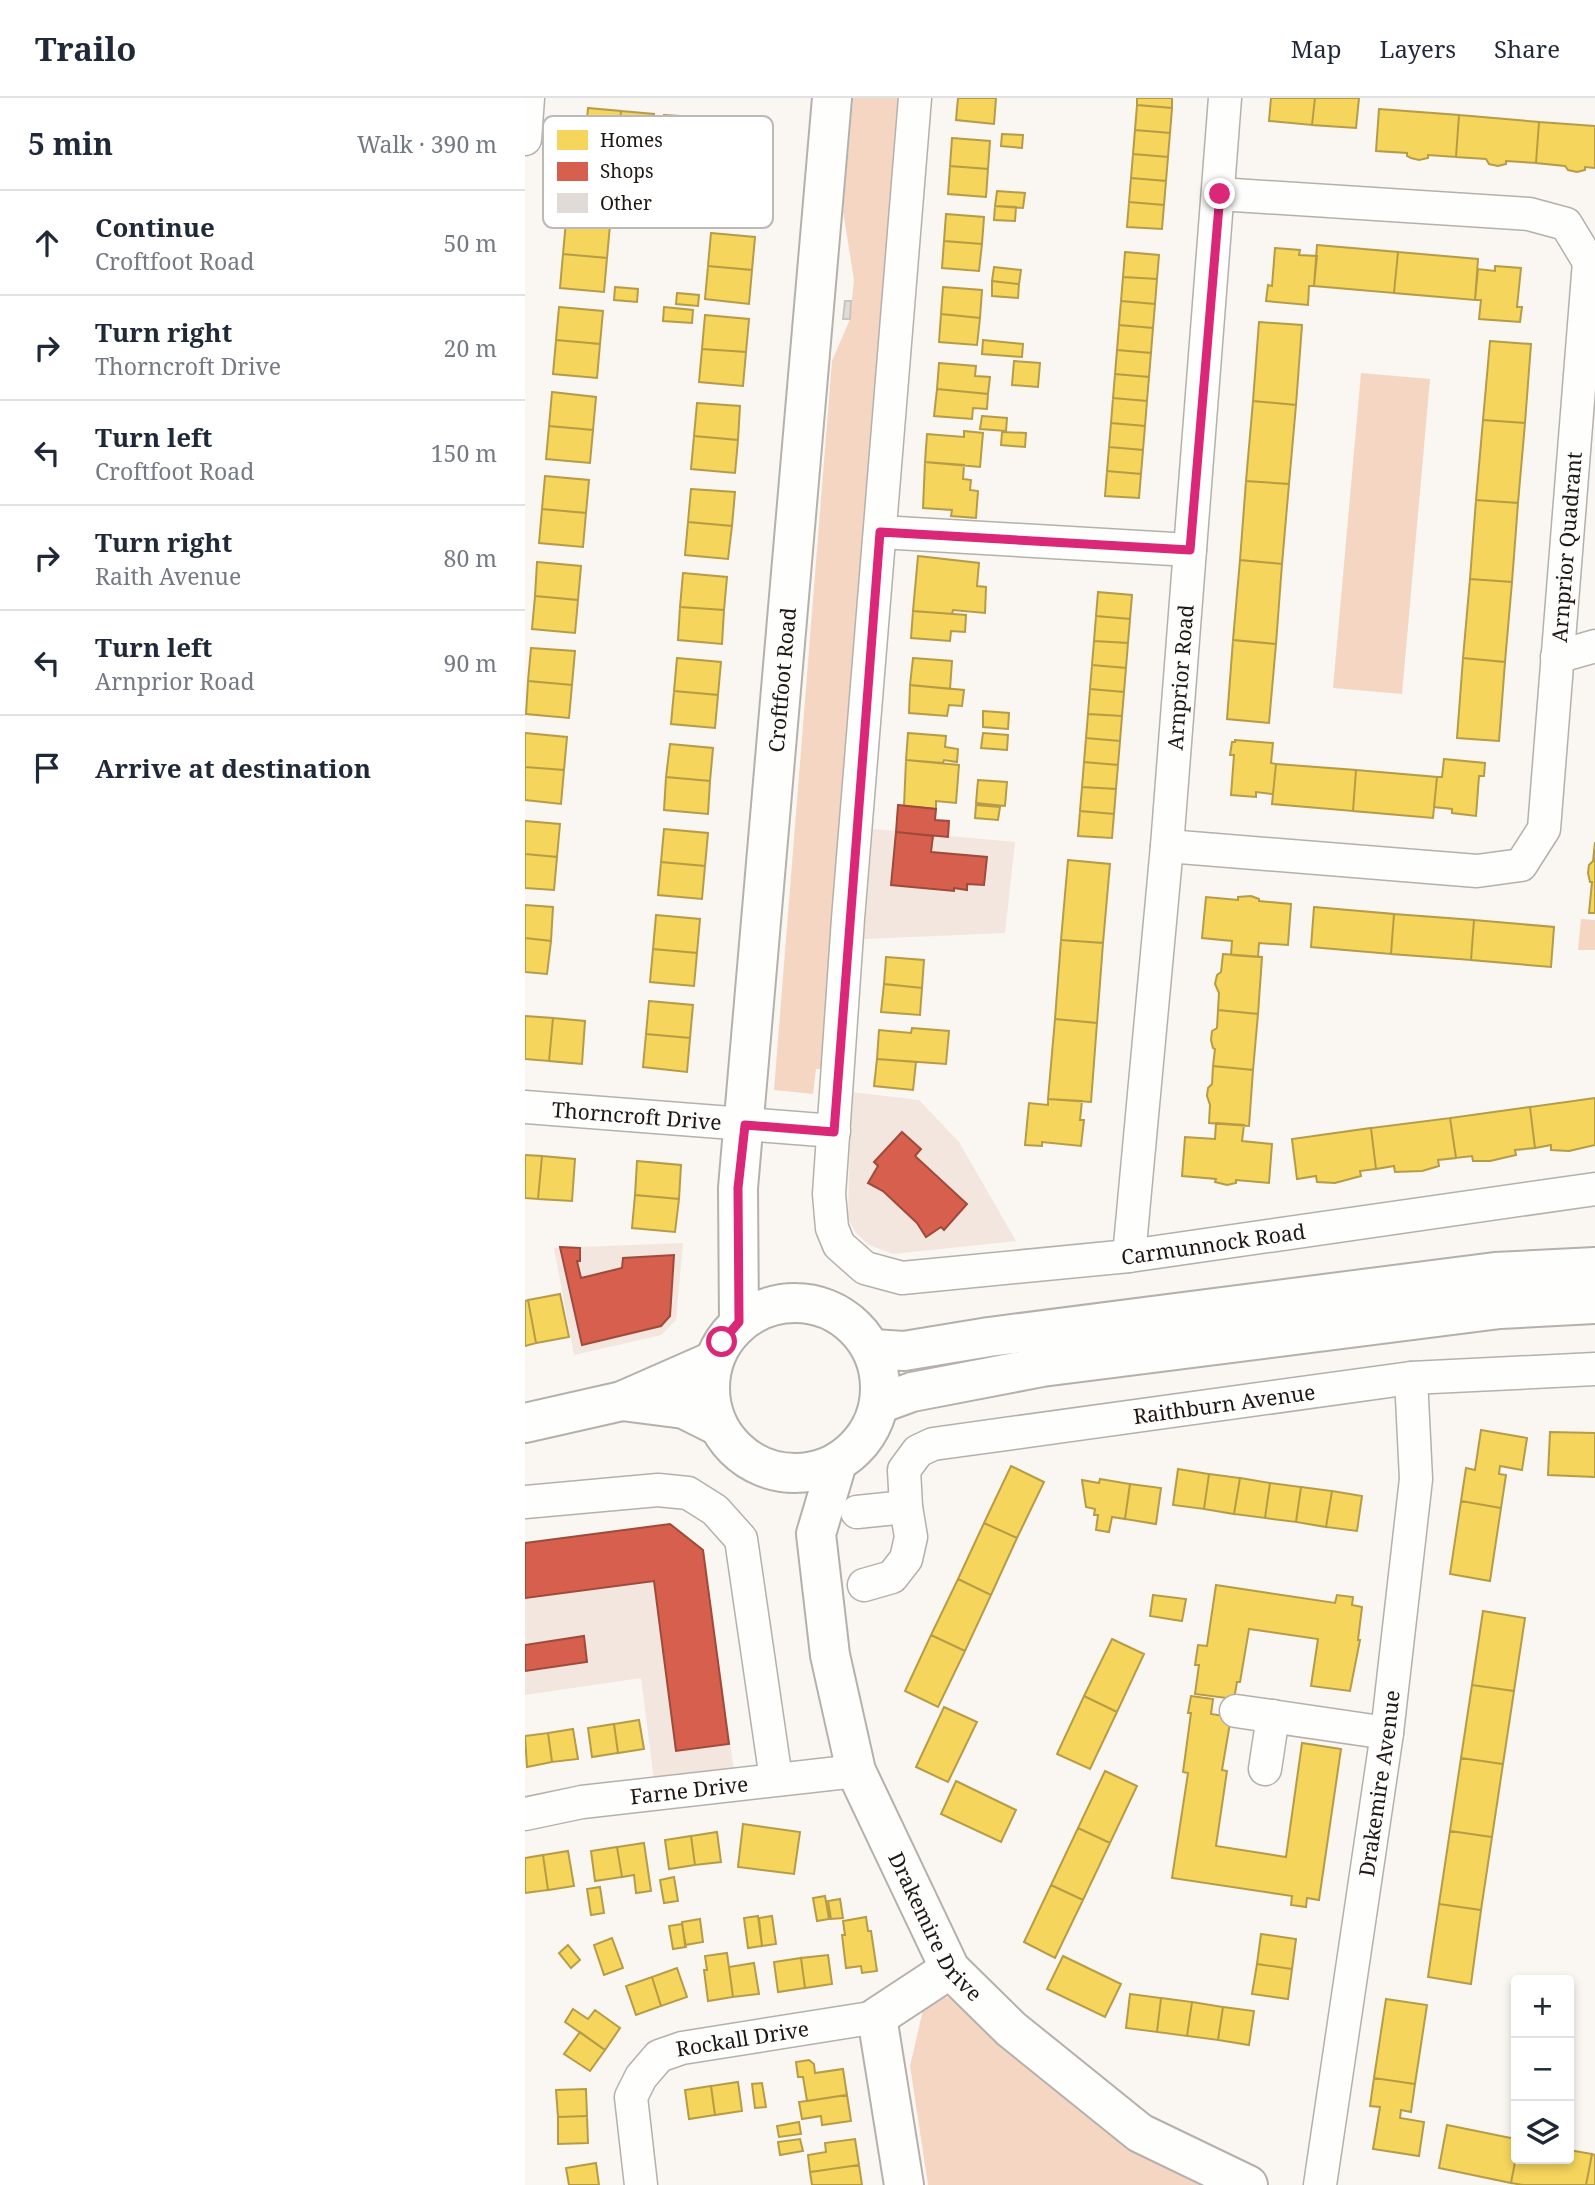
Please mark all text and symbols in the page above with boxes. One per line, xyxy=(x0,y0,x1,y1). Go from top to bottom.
text: Trailo xyxy=(35,26,136,71)
text: Map xyxy=(1291,32,1342,65)
text: Layers xyxy=(1380,32,1456,65)
text: Share xyxy=(1494,32,1560,65)
legend xyxy=(543,116,773,228)
text: 5 min xyxy=(28,123,113,164)
text: Homes xyxy=(600,127,663,153)
text: Walk · 390 m xyxy=(357,128,497,160)
text: Shops xyxy=(600,158,654,184)
route end xyxy=(1204,178,1235,209)
text: Other xyxy=(600,190,652,216)
text: Continue xyxy=(95,209,215,245)
icon: ahead xyxy=(28,224,66,262)
text: 50 m xyxy=(444,227,497,259)
text: Croftfoot Road xyxy=(95,245,254,277)
text: Turn right xyxy=(95,314,232,350)
icon: right xyxy=(28,329,66,367)
text: 20 m xyxy=(444,332,497,364)
text: Thorncroft Drive xyxy=(95,350,281,382)
text: Turn left xyxy=(95,419,212,455)
icon: left xyxy=(28,434,66,472)
text: 150 m xyxy=(431,437,497,469)
street label: Arnprior Quadrant xyxy=(1545,451,1588,643)
text: Croftfoot Road xyxy=(95,455,254,487)
text: Turn right xyxy=(95,524,232,560)
icon: right xyxy=(28,539,66,577)
text: 80 m xyxy=(444,542,497,574)
text: Raith Avenue xyxy=(95,560,241,592)
street label: Arnprior Road xyxy=(1160,603,1200,751)
street label: Croftfoot Road xyxy=(762,606,802,754)
text: Turn left xyxy=(95,629,212,665)
icon: left xyxy=(28,644,66,682)
text: 90 m xyxy=(444,647,497,679)
text: Arnprior Road xyxy=(95,665,255,697)
icon: arrive xyxy=(28,749,66,787)
text: Arrive at destination xyxy=(95,750,371,786)
street label: Thorncroft Drive xyxy=(551,1095,723,1136)
street label: Carmunnock Road xyxy=(1120,1217,1307,1271)
route start xyxy=(706,1326,737,1357)
street label: Raithburn Avenue xyxy=(1131,1377,1317,1430)
street label: Drakemire Avenue xyxy=(1352,1689,1406,1878)
street label: Farne Drive xyxy=(628,1769,750,1810)
street label: Drakemire Drive xyxy=(882,1847,989,2007)
map controls xyxy=(1511,1975,1574,2164)
button: + xyxy=(1511,1975,1574,2038)
street label: Rockall Drive xyxy=(674,2014,811,2063)
button: − xyxy=(1511,2038,1574,2101)
button: layers xyxy=(1511,2101,1574,2164)

